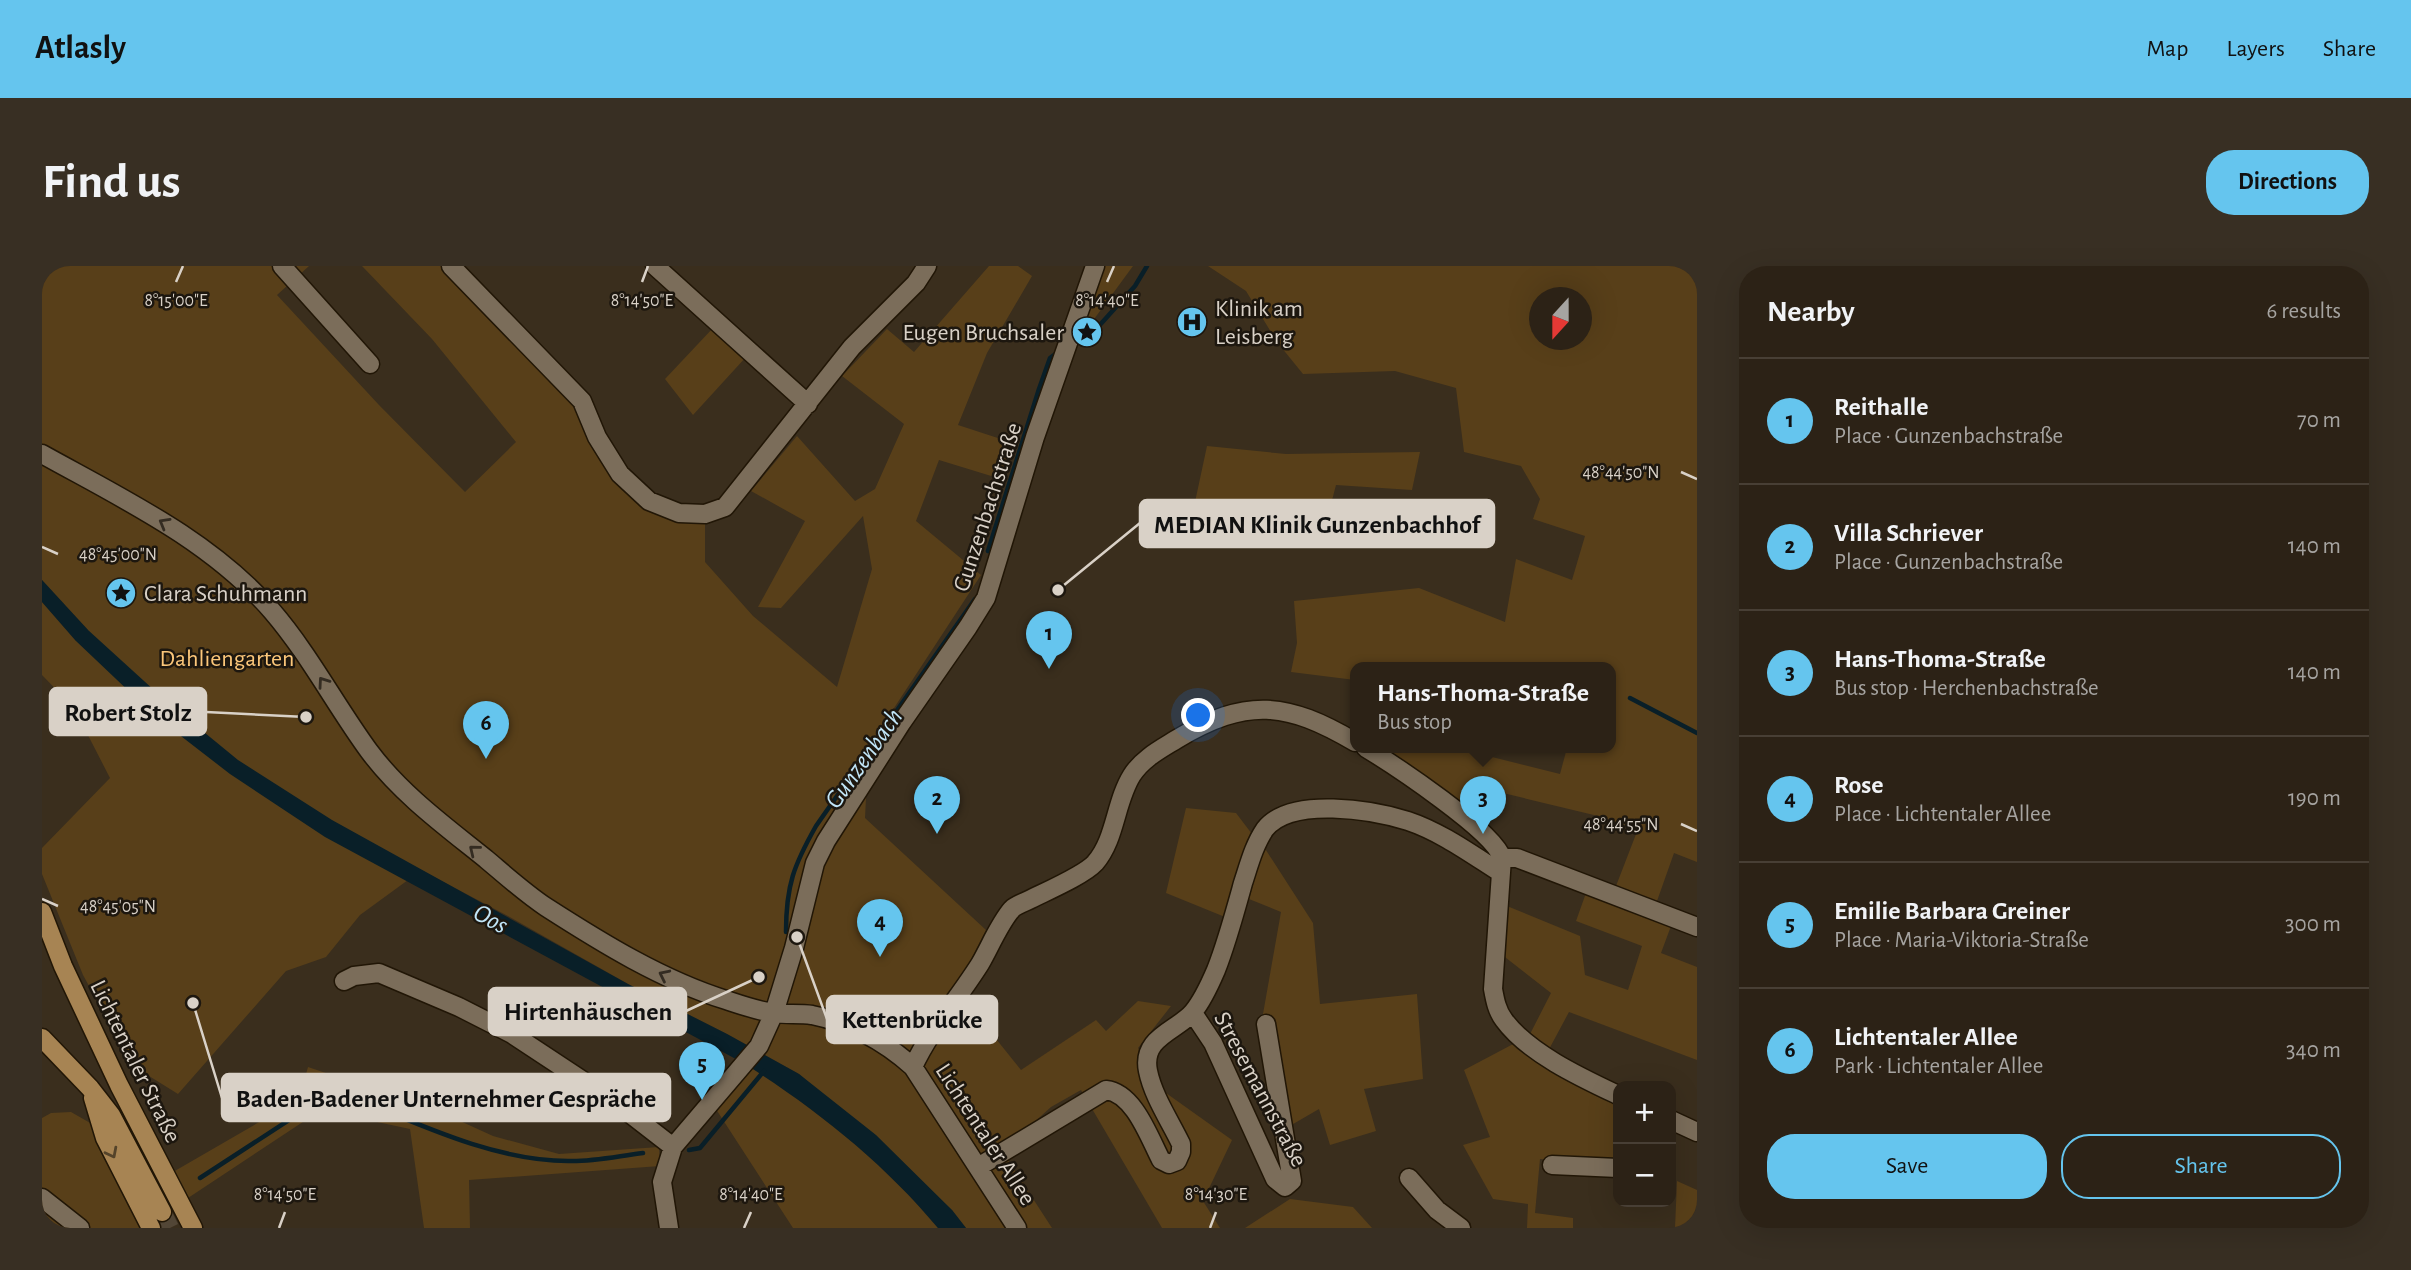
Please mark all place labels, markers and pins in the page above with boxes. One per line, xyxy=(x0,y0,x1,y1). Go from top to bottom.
place label: Klinik am Leisberg xyxy=(1215,297,1303,349)
hospital icon: Klinik am Leisberg xyxy=(1175,305,1209,339)
place icon: Eugen Bruchsaler xyxy=(1070,315,1104,349)
place label: Eugen Bruchsaler xyxy=(903,321,1064,345)
callout: MEDIAN Klinik Gunzenbachhof xyxy=(1140,500,1494,547)
place icon: Clara Schuhmann xyxy=(104,576,138,610)
place label: Clara Schuhmann xyxy=(144,582,307,606)
pin: 1 xyxy=(1026,611,1072,669)
callout: Robert Stolz xyxy=(50,688,206,735)
pin: 6 xyxy=(463,701,509,759)
pin: 2 xyxy=(914,776,960,834)
pin: 3 xyxy=(1460,776,1506,834)
pin: 4 xyxy=(857,899,903,957)
callout: Hirtenhäuschen xyxy=(489,988,686,1035)
callout: Kettenbrücke xyxy=(827,996,997,1043)
pin: 5 xyxy=(679,1042,725,1100)
callout: Baden-Badener Unternehmer Gespräche xyxy=(222,1074,670,1121)

